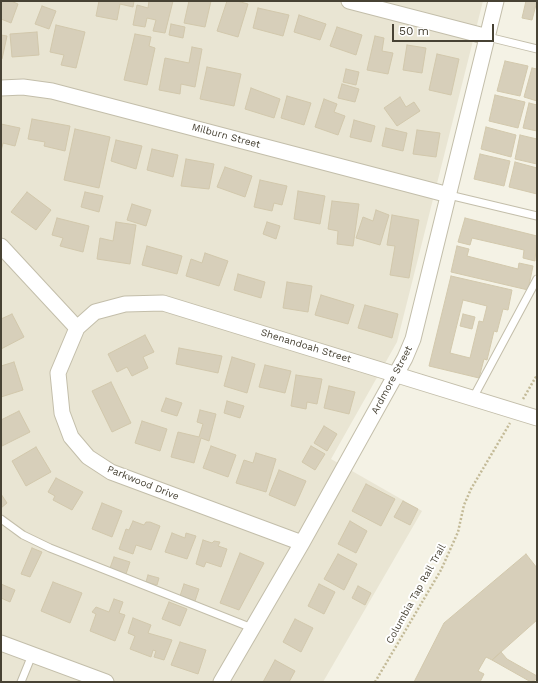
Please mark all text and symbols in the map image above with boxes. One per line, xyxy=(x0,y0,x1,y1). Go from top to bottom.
scale bar xyxy=(394,16,496,42)
text: 50 m xyxy=(399,24,429,38)
street label: Milburn Street xyxy=(190,121,262,151)
street label: Shenandoah Street xyxy=(259,327,353,365)
street label: Ardmore Street xyxy=(369,344,415,416)
street label: Parkwood Drive xyxy=(105,463,181,503)
street label: Columbia Tap Rail Trail xyxy=(384,542,448,646)

